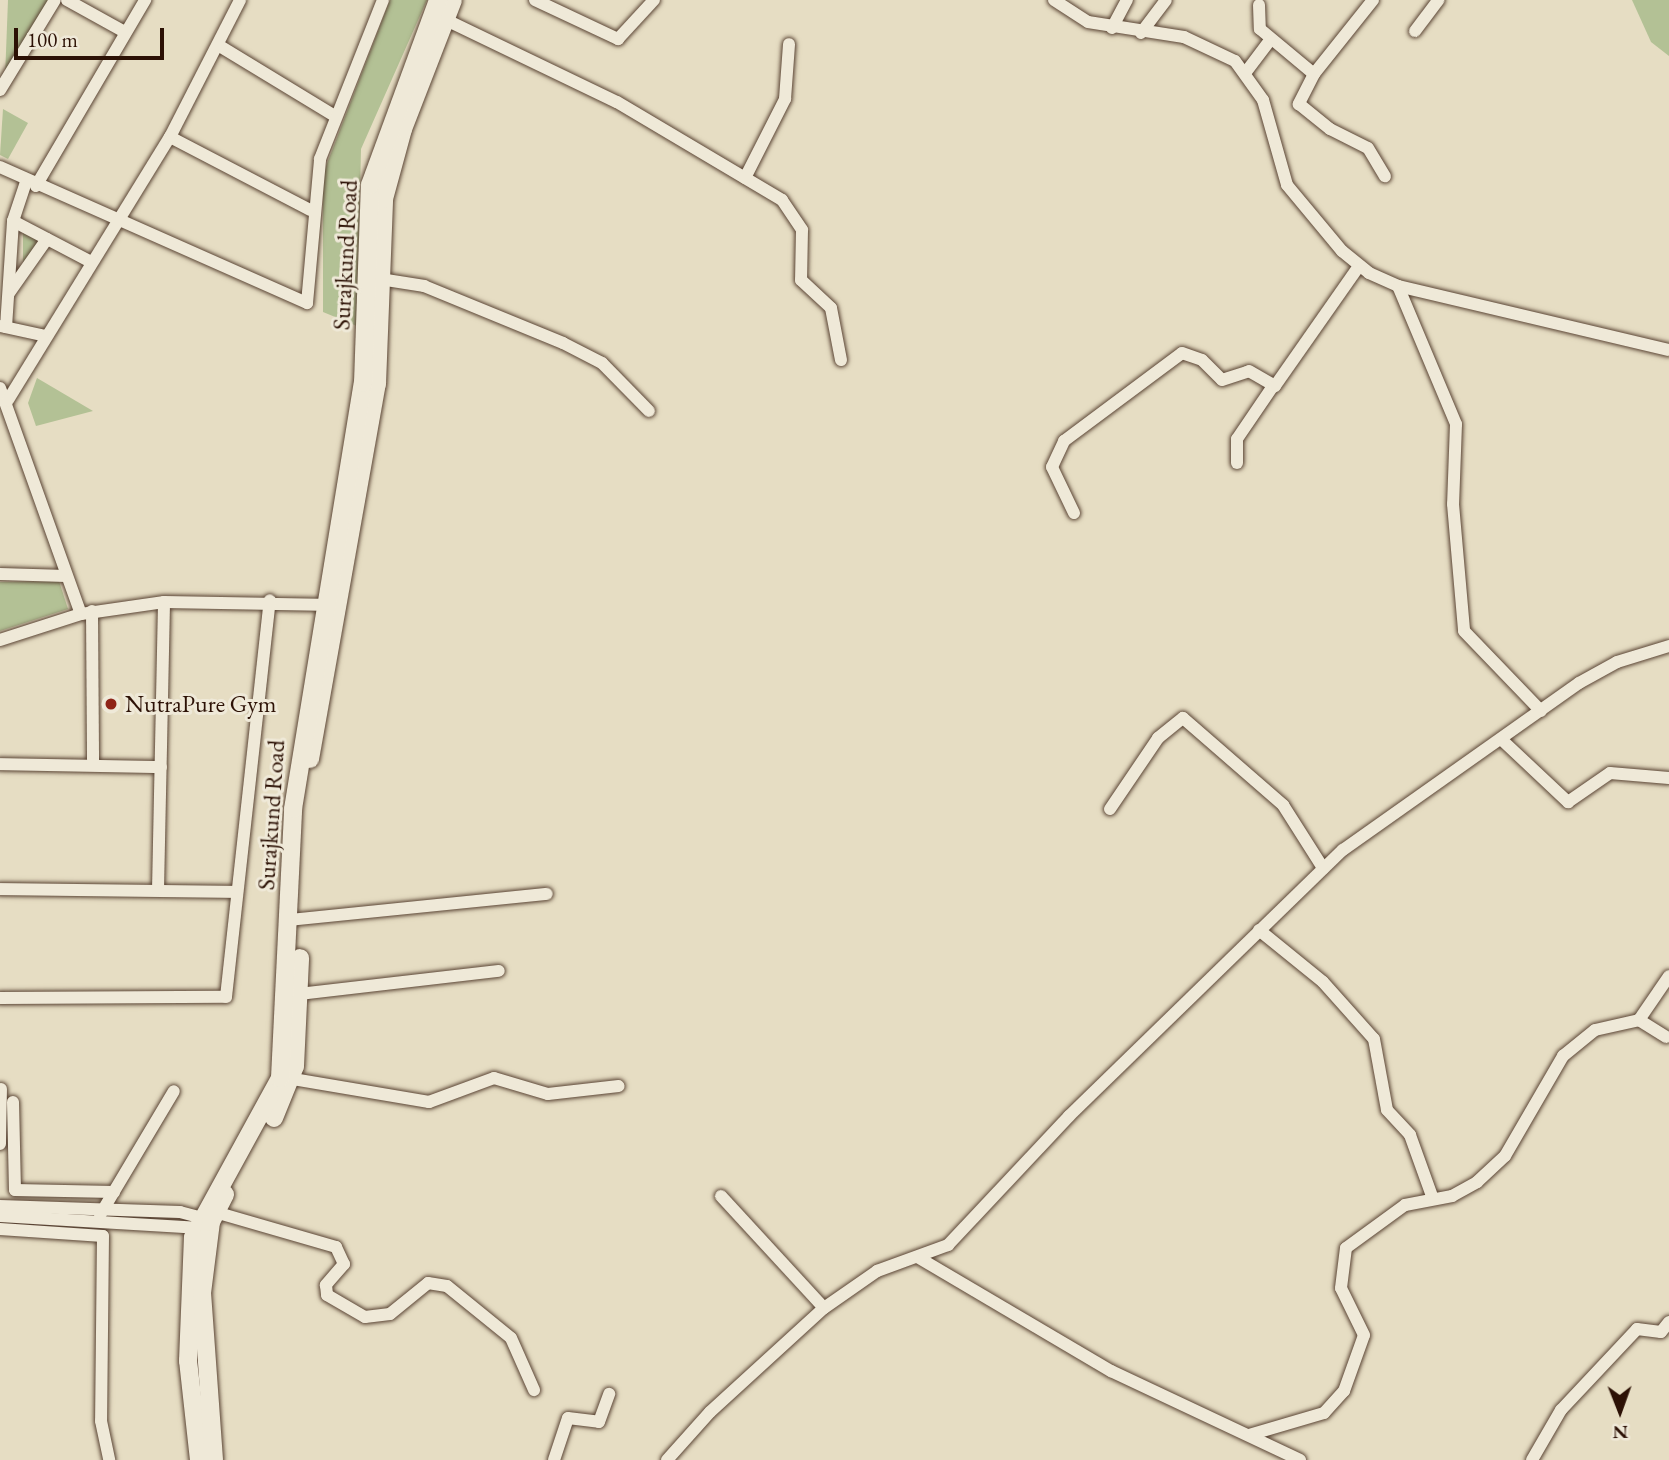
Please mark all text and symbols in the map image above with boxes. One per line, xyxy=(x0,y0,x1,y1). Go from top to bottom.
scale bar xyxy=(18,14,168,58)
text: 100 m xyxy=(27,26,78,53)
street label: Surajkund Road xyxy=(327,179,363,331)
place label: NutraPure Gym xyxy=(125,690,277,718)
marker: NutraPure Gym xyxy=(103,696,119,712)
street label: Surajkund Road xyxy=(251,739,291,891)
north arrow xyxy=(1585,1376,1655,1446)
text: N xyxy=(1612,1420,1628,1445)

